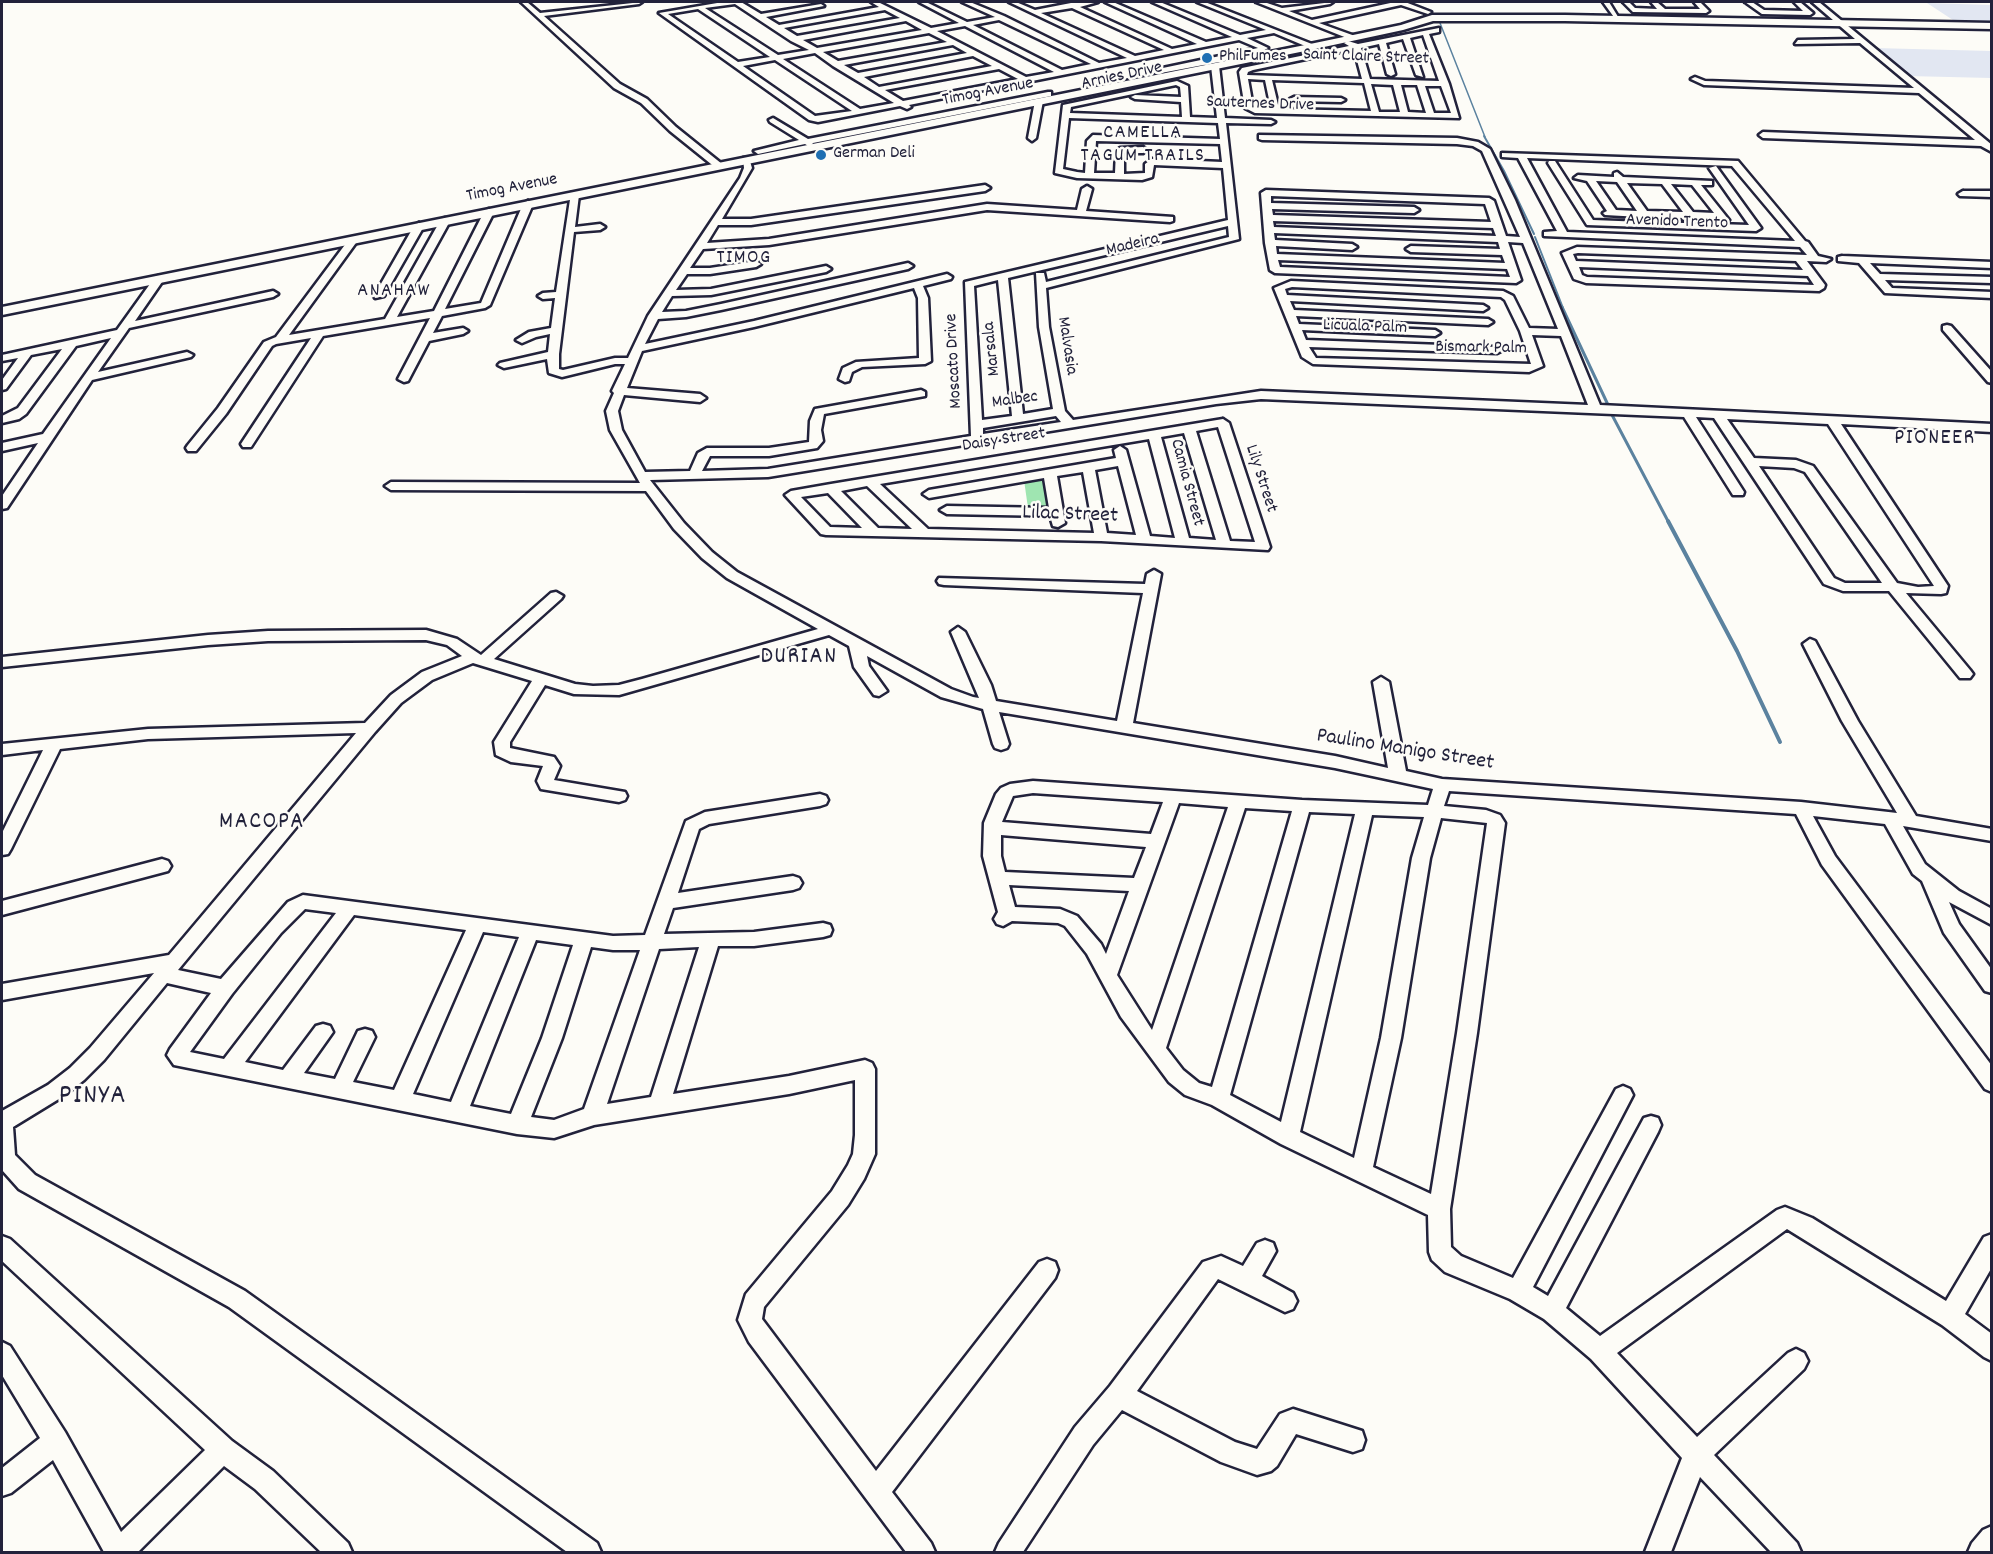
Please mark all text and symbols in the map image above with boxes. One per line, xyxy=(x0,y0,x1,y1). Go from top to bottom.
street label: Saint Claire Street xyxy=(1303,45,1429,71)
place label: PhilFumes xyxy=(1219,47,1287,69)
marker: PhilFumes xyxy=(1200,51,1214,65)
street label: Arnies Drive xyxy=(1079,58,1165,96)
street label: Timog Avenue xyxy=(941,74,1035,112)
street label: Sauternes Drive xyxy=(1206,92,1314,118)
district label: CAMELLA TAGUM TRAILS xyxy=(1081,122,1205,169)
place label: German Deli xyxy=(833,144,915,166)
marker: German Deli xyxy=(814,148,828,162)
street label: Timog Avenue xyxy=(465,170,559,208)
street label: Avenido Trento xyxy=(1626,210,1728,236)
street label: Madeira xyxy=(1104,229,1162,263)
district label: TIMOG xyxy=(717,247,771,271)
district label: ANAHAW xyxy=(357,280,431,304)
street label: Moscato Drive xyxy=(942,313,968,409)
street label: Malvasia xyxy=(1051,315,1081,377)
street label: Licuala Palm xyxy=(1323,316,1407,340)
street label: Marsala xyxy=(979,321,1007,377)
street label: Bismark Palm xyxy=(1435,337,1527,361)
street label: Malbec xyxy=(991,387,1039,415)
street label: Daisy Street xyxy=(961,424,1047,458)
district label: PIONEER xyxy=(1894,427,1976,453)
street label: Camia Street xyxy=(1164,437,1208,529)
street label: Lily Street xyxy=(1239,442,1281,516)
street label: Lilac Street xyxy=(1022,501,1118,531)
district label: DURIAN xyxy=(760,645,838,673)
street label: Paulino Manigo Street xyxy=(1314,724,1496,778)
district label: MACOPA xyxy=(219,810,305,838)
district label: PINYA xyxy=(59,1081,127,1115)

